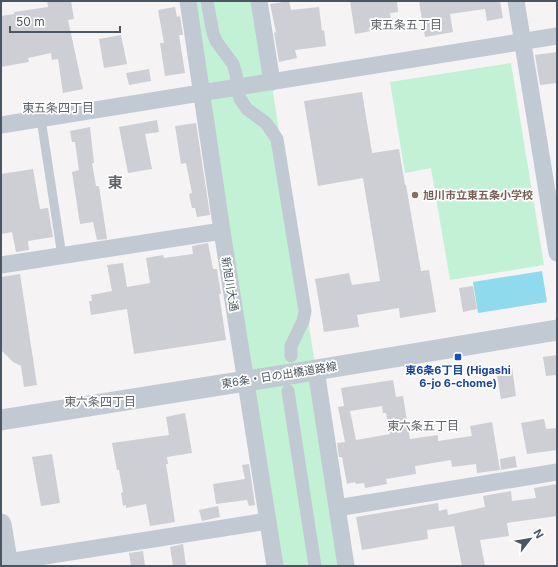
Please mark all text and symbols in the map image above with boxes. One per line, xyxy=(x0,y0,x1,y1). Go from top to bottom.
scale bar xyxy=(10,8,120,34)
text: 50 m xyxy=(16,14,45,29)
district label: 東五条五丁目 xyxy=(370,17,442,32)
district label: 東五条四丁目 xyxy=(22,100,94,115)
district label: 東 xyxy=(107,173,123,192)
place label: 旭川市立東五条小学校 xyxy=(423,188,533,202)
marker: 旭川市立東五条小学校 xyxy=(410,190,420,200)
street label: 新旭川大通 xyxy=(219,256,241,312)
marker: 東6条6丁目 (Higashi 6-jo 6-chome) xyxy=(453,352,463,362)
street label: 東6条・日の出橋道路線 xyxy=(220,359,338,391)
place label: 東6条6丁目 (Higashi 6-jo 6-chome) xyxy=(405,363,511,390)
district label: 東六条四丁目 xyxy=(64,394,136,409)
district label: 東六条五丁目 xyxy=(387,418,459,433)
north arrow xyxy=(510,519,550,559)
text: N xyxy=(530,527,547,541)

